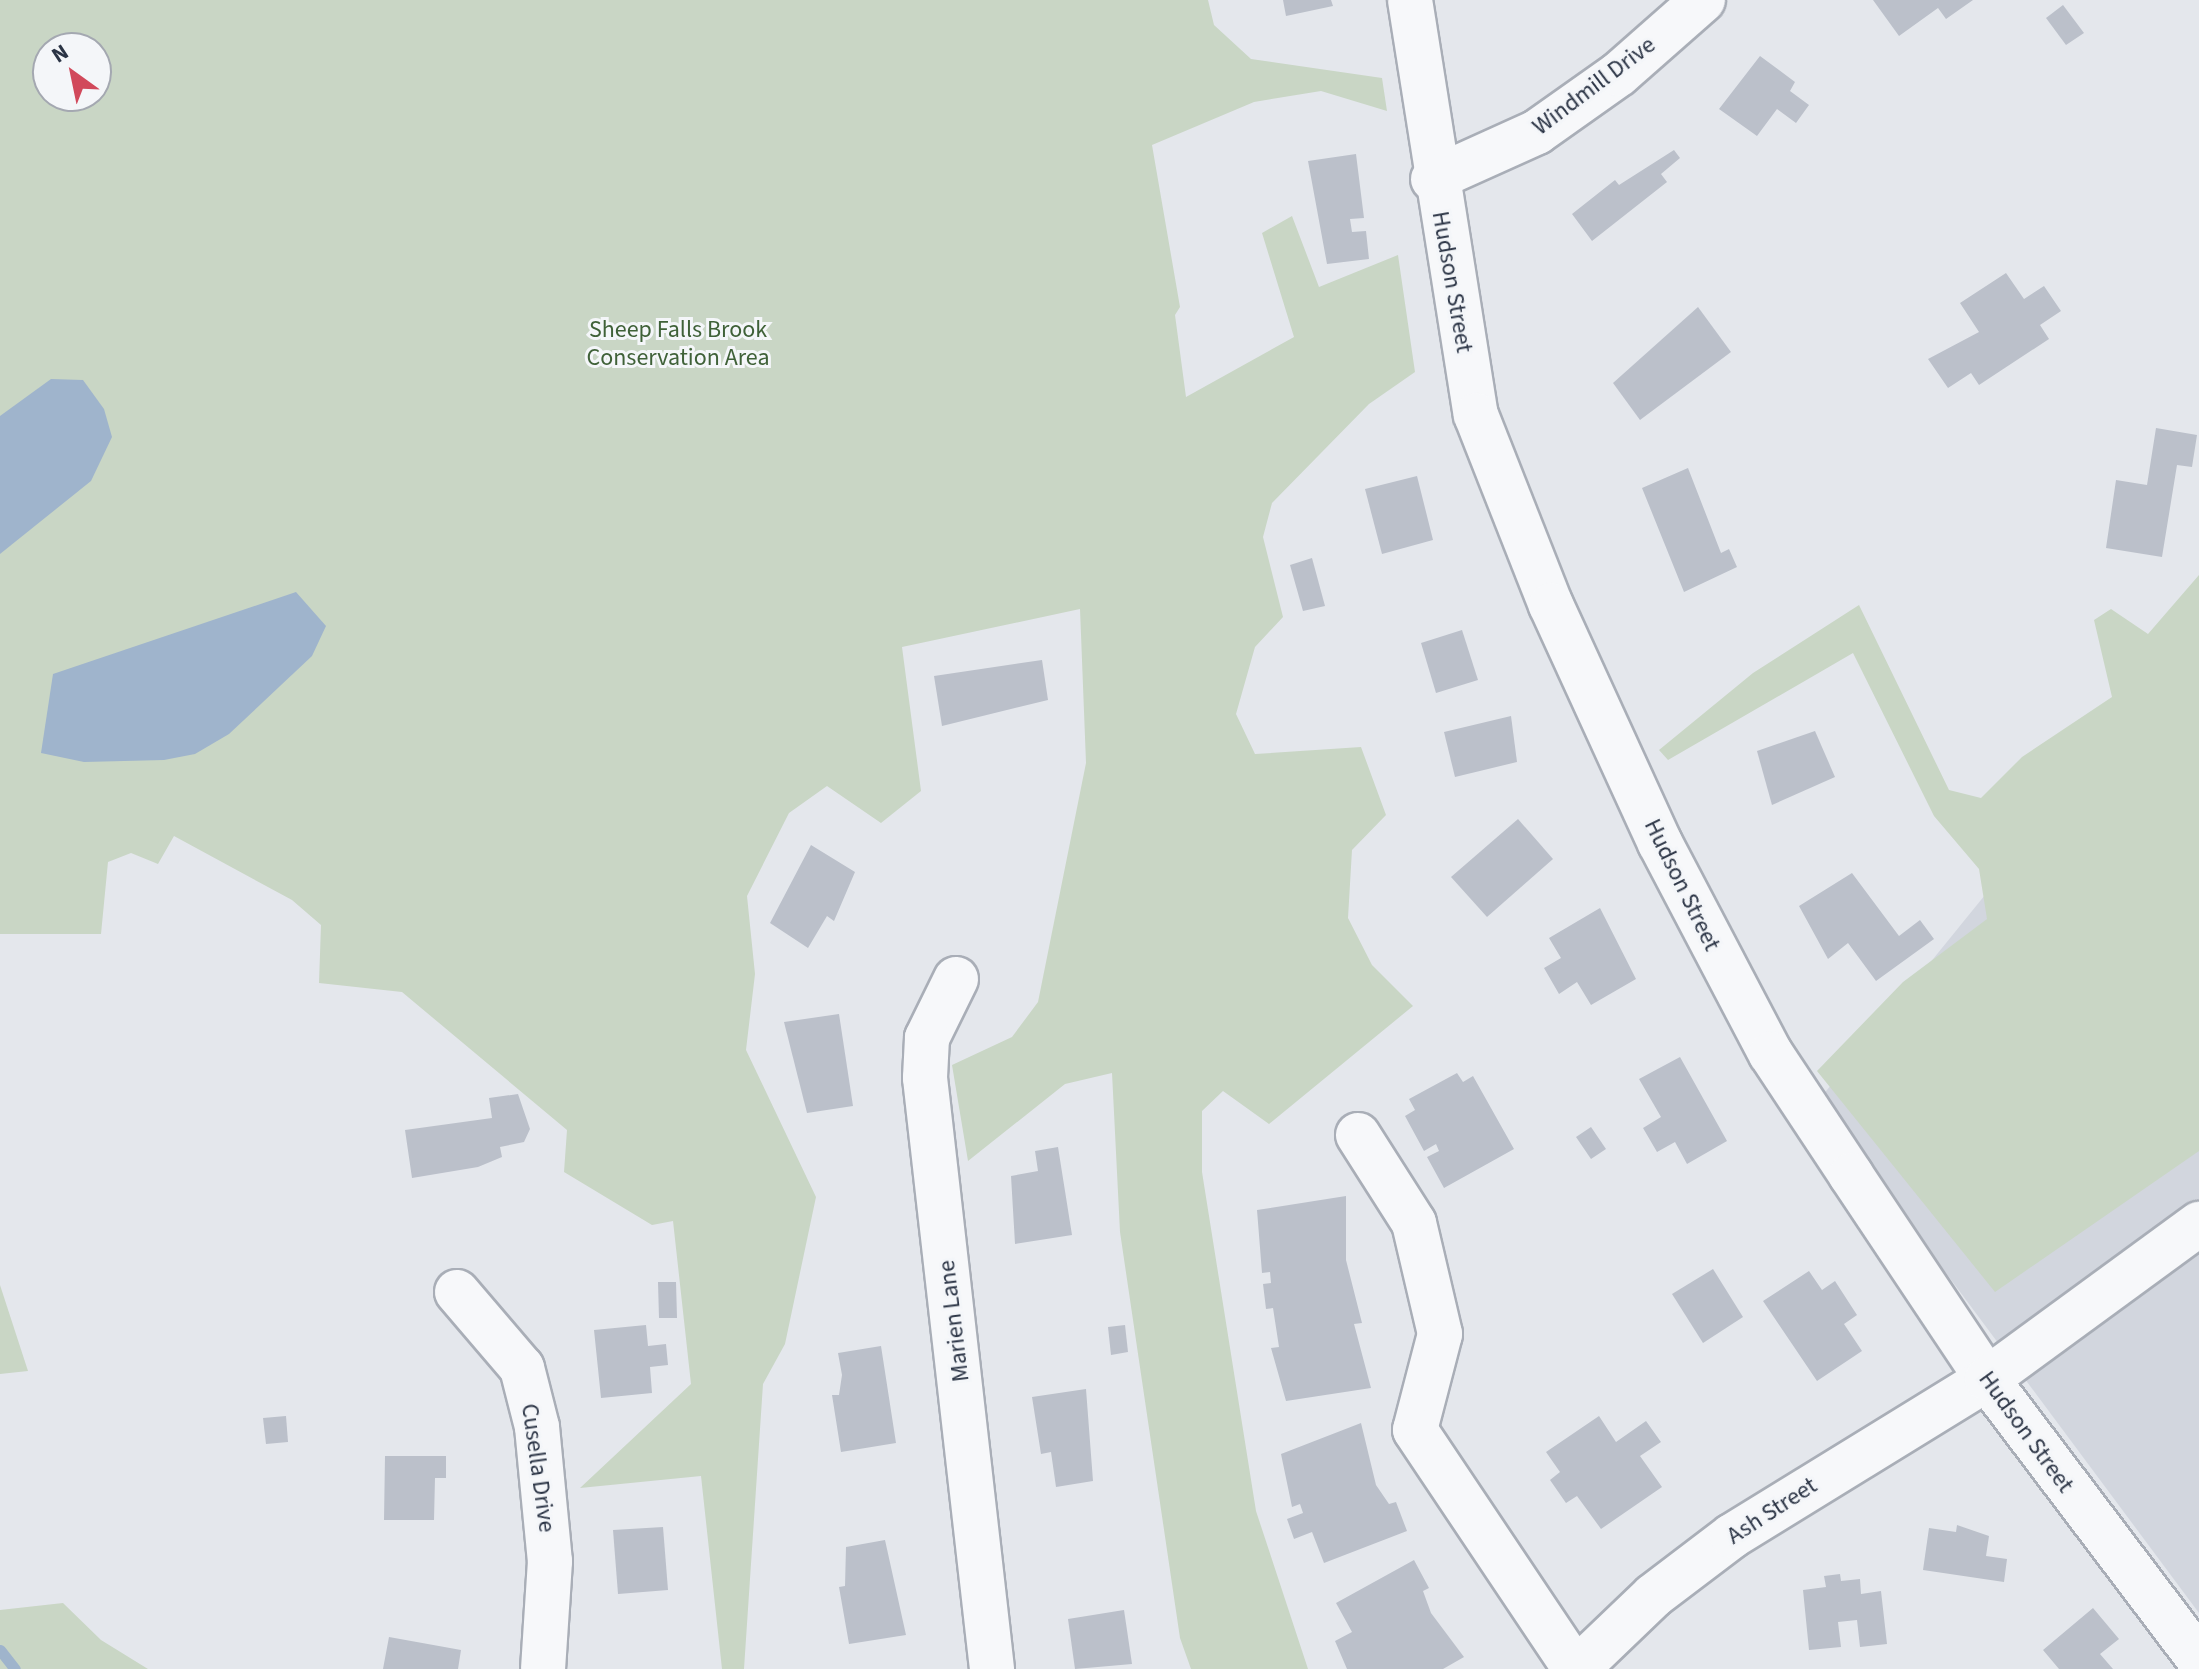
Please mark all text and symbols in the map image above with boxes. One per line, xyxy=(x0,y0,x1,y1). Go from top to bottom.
street label: Windmill Drive xyxy=(1527,31,1661,141)
north arrow xyxy=(32,32,112,112)
text: N xyxy=(45,36,75,71)
street label: Hudson Street xyxy=(1425,209,1479,355)
park label: Sheep Falls Brook Conservation Area xyxy=(587,316,769,372)
street label: Hudson Street xyxy=(1638,814,1726,956)
street label: Marien Lane xyxy=(932,1259,976,1383)
street label: Hudson Street xyxy=(1972,1366,2080,1498)
street label: Cusella Drive xyxy=(515,1402,561,1534)
street label: Ash Street xyxy=(1722,1471,1822,1551)

